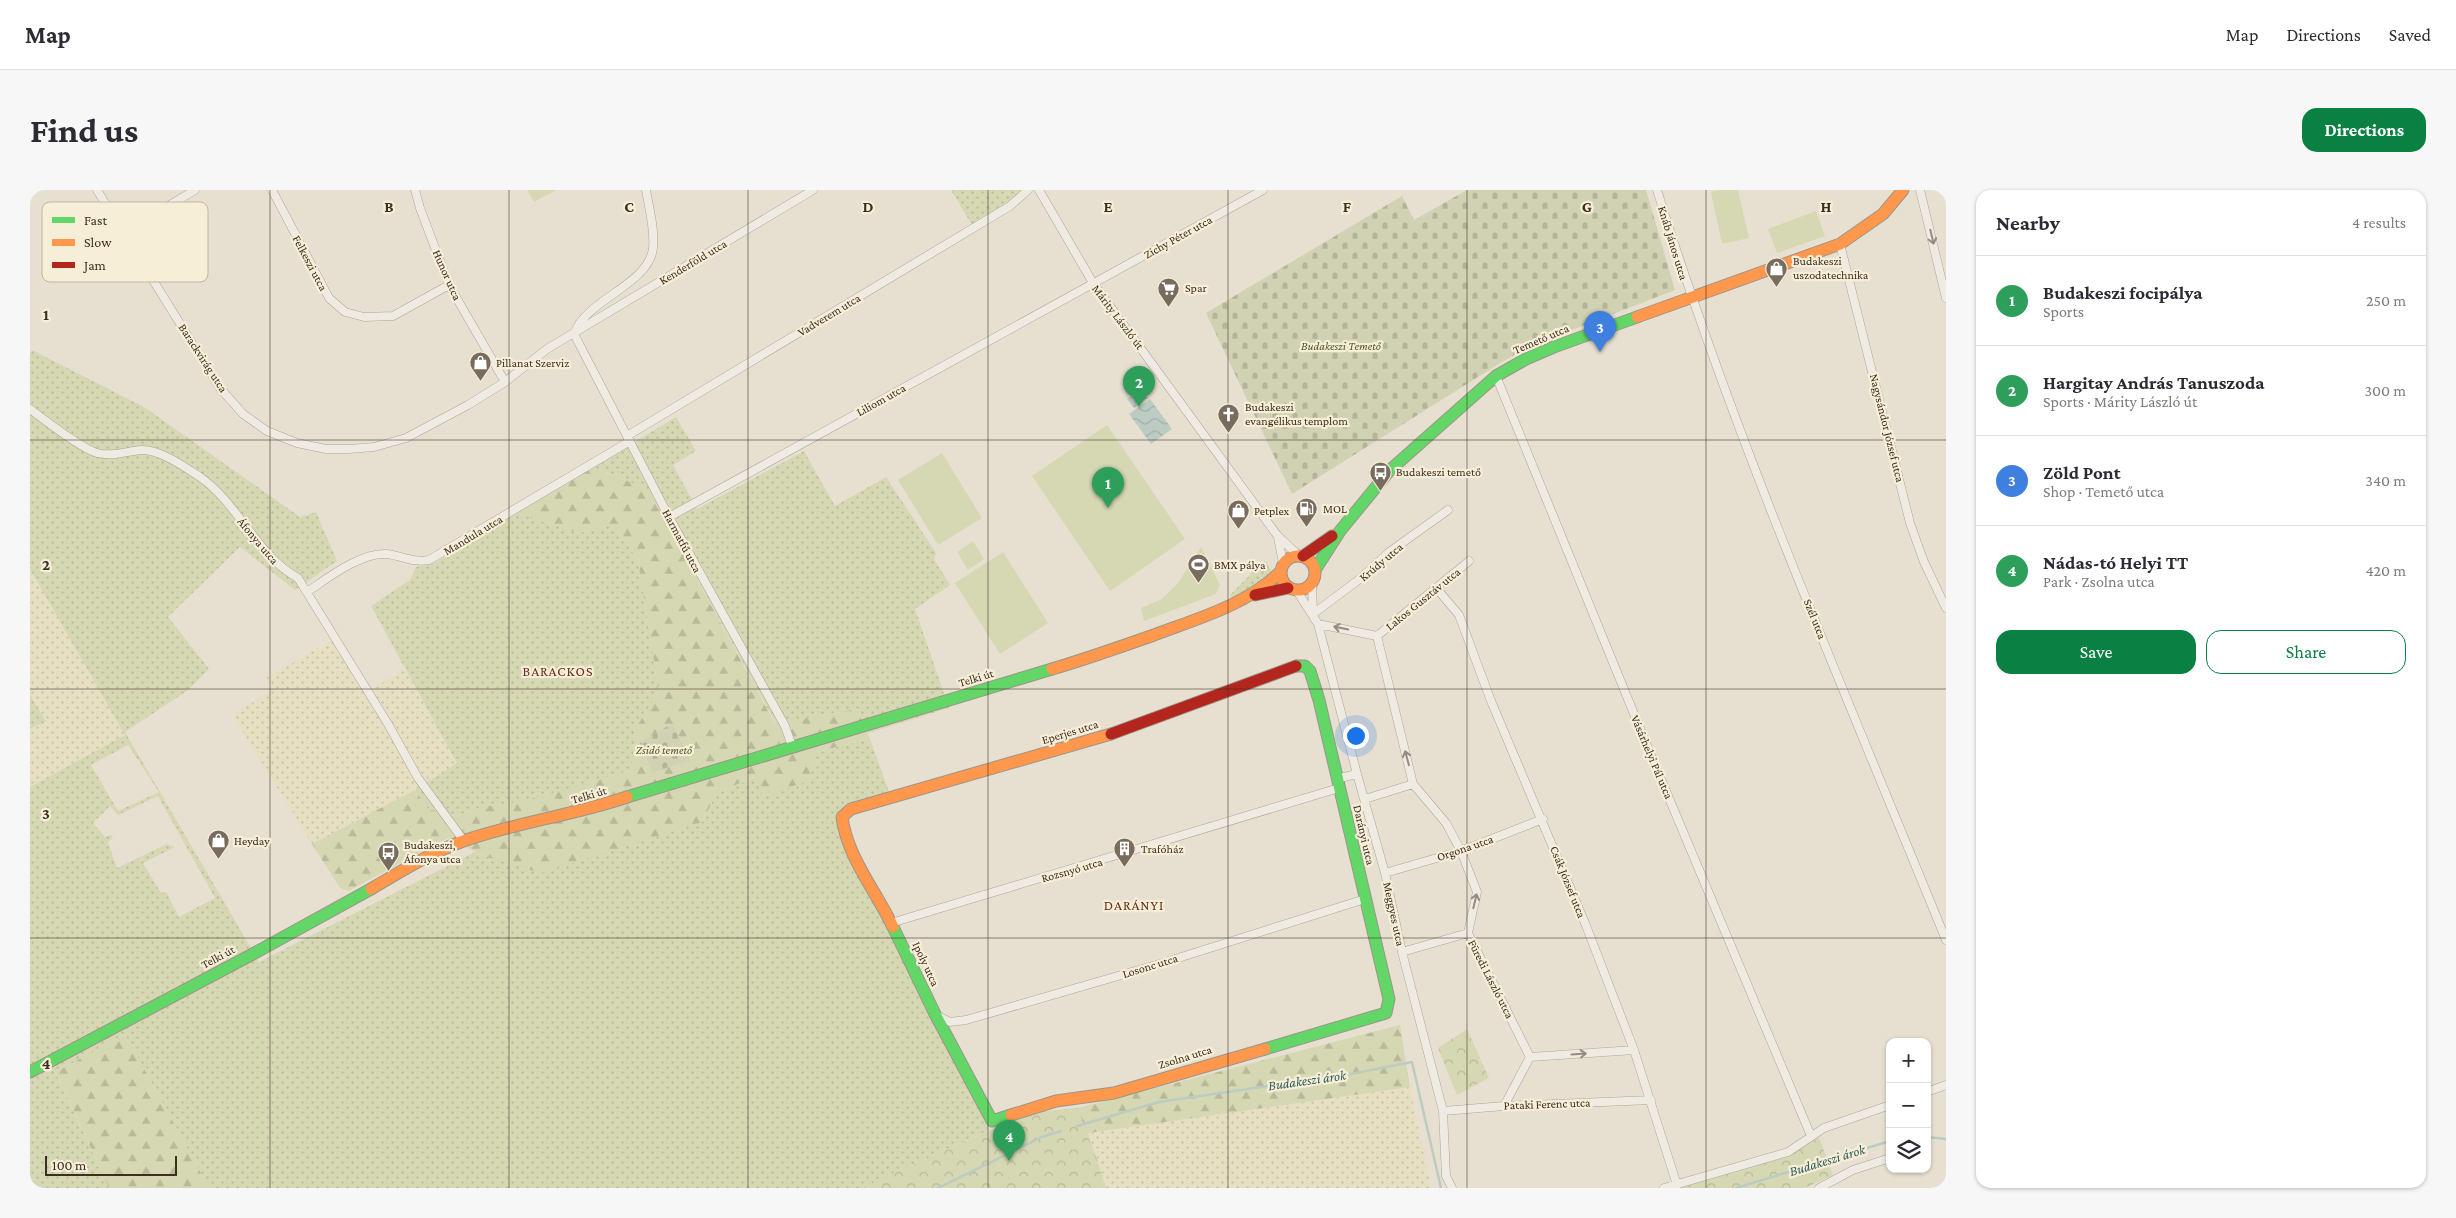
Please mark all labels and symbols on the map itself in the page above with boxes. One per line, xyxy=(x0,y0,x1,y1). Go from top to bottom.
text: B xyxy=(384,198,394,215)
text: C xyxy=(624,198,634,215)
text: D xyxy=(862,198,874,215)
text: E xyxy=(1103,198,1113,215)
text: F xyxy=(1343,198,1352,215)
text: G xyxy=(1582,198,1592,215)
text: H xyxy=(1821,198,1832,215)
legend xyxy=(42,202,208,282)
street label: Knáb János utca xyxy=(1655,204,1691,282)
text: Fast xyxy=(84,212,108,228)
street label: Zichy Péter utca xyxy=(1141,212,1215,262)
one-way arrow xyxy=(1928,229,1937,245)
street label: Felkeszi utca xyxy=(290,233,331,294)
text: Slow xyxy=(84,234,112,250)
street label: Kenderföld utca xyxy=(657,236,730,288)
street label: Hunor utca xyxy=(430,248,465,303)
place label: Budakeszi uszodatechnika xyxy=(1793,254,1869,282)
shop icon: Budakeszi uszodatechnika xyxy=(1765,256,1789,287)
text: Jam xyxy=(82,257,106,273)
supermarket icon: Spar xyxy=(1157,276,1181,307)
place label: Spar xyxy=(1185,281,1207,295)
street label: Márity László út xyxy=(1089,282,1148,353)
street label: Vadverem utca xyxy=(795,291,863,339)
text: 1 xyxy=(43,306,49,323)
pin: 3 xyxy=(1584,311,1616,352)
street label: Barackvirág utca xyxy=(176,321,231,395)
street label: Temető utca xyxy=(1511,321,1571,357)
park label: Budakeszi Temető xyxy=(1301,339,1382,353)
shop icon: Pillanat Szerviz xyxy=(468,351,492,382)
place label: Pillanat Szerviz xyxy=(496,356,569,370)
pin: 2 xyxy=(1123,366,1155,407)
street label: Nagysándor József utca xyxy=(1867,372,1907,484)
street label: Liliom utca xyxy=(854,381,908,419)
place label: Budakeszi evangélikus templom xyxy=(1245,400,1348,428)
church icon: Budakeszi evangélikus templom xyxy=(1217,402,1241,433)
bus stop icon: Budakeszi temető xyxy=(1368,460,1392,491)
place label: Budakeszi temető xyxy=(1396,465,1481,479)
pin: 1 xyxy=(1092,467,1124,508)
fuel station icon: MOL xyxy=(1295,497,1319,528)
shop icon: Petplex xyxy=(1226,499,1250,530)
place label: MOL xyxy=(1323,502,1347,516)
place label: Petplex xyxy=(1254,504,1290,518)
street label: Harmatfű utca xyxy=(659,507,705,575)
street label: Mandula utca xyxy=(441,512,505,558)
street label: Áfonya utca xyxy=(234,515,282,568)
street label: Krúdy utca xyxy=(1356,540,1406,584)
sports icon: BMX pálya xyxy=(1186,553,1210,584)
text: 2 xyxy=(42,556,50,573)
place label: BMX pálya xyxy=(1214,558,1266,572)
street label: Lakos Gusztáv utca xyxy=(1383,564,1463,633)
street label: Szél utca xyxy=(1801,597,1830,642)
one-way arrow xyxy=(1333,623,1349,633)
district label: BARACKOS xyxy=(523,663,593,679)
street label: Telki út xyxy=(957,666,996,690)
street label: Vásárhelyi Pál utca xyxy=(1628,713,1676,801)
street label: Eperjes utca xyxy=(1040,717,1100,747)
your location xyxy=(1343,723,1369,749)
park label: Zsidó temető xyxy=(636,743,693,757)
one-way arrow xyxy=(1401,751,1411,767)
street label: Telki út xyxy=(570,783,609,807)
street label: Darányi utca xyxy=(1350,804,1378,867)
text: 3 xyxy=(42,805,50,822)
shop icon: Heyday xyxy=(206,829,230,860)
street label: Orgona utca xyxy=(1435,832,1496,864)
place label: Heyday xyxy=(234,834,270,848)
building icon: Trafóház xyxy=(1113,837,1137,868)
place label: Budakeszi, Áfonya utca xyxy=(404,838,461,866)
bus stop icon: Budakeszi, Áfonya utca xyxy=(376,840,400,871)
place label: Trafóház xyxy=(1141,842,1184,856)
street label: Csák József utca xyxy=(1547,844,1589,920)
street label: Rozsnyó utca xyxy=(1040,854,1105,885)
street label: Meggyes utca xyxy=(1380,881,1408,948)
one-way arrow xyxy=(1471,894,1480,910)
district label: DARÁNYI xyxy=(1104,897,1164,913)
street label: Füredi László utca xyxy=(1465,937,1517,1021)
street label: Ipoly utca xyxy=(910,939,943,989)
street label: Telki út xyxy=(199,942,238,972)
street label: Losonc utca xyxy=(1121,951,1180,981)
street label: Zsolna utca xyxy=(1157,1042,1214,1072)
one-way arrow xyxy=(1570,1049,1586,1058)
text: 4 xyxy=(42,1055,51,1072)
water label: Budakeszi árok xyxy=(1267,1066,1348,1093)
street label: Pataki Ferenc utca xyxy=(1503,1095,1591,1113)
pin: 4 xyxy=(993,1120,1025,1161)
water label: Budakeszi árok xyxy=(1787,1141,1868,1179)
scale bar xyxy=(45,1153,178,1176)

